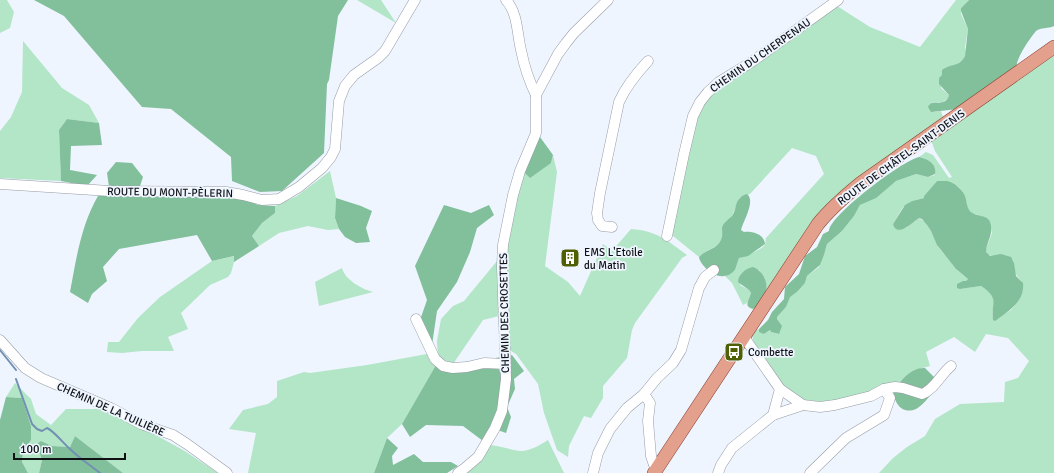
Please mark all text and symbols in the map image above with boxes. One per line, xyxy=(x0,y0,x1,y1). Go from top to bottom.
street label: CHEMIN DU CHERPENAU xyxy=(707,16,813,95)
street label: ROUTE DE CHÂTEL-SAINT-DENIS xyxy=(835,106,967,208)
street label: ROUTE DU MONT-PÈLERIN xyxy=(107,184,233,200)
place label: EMS L'Etoile du Matin xyxy=(584,246,643,272)
building icon: EMS L'Etoile du Matin xyxy=(559,247,581,269)
street label: CHEMIN DES CROSETTES xyxy=(497,253,512,373)
bus stop icon: Combette xyxy=(723,341,745,363)
place label: Combette xyxy=(748,346,793,359)
street label: CHEMIN DE LA TUILIÈRE xyxy=(55,379,167,439)
scale bar xyxy=(14,435,125,461)
text: 100 m xyxy=(20,442,52,457)

